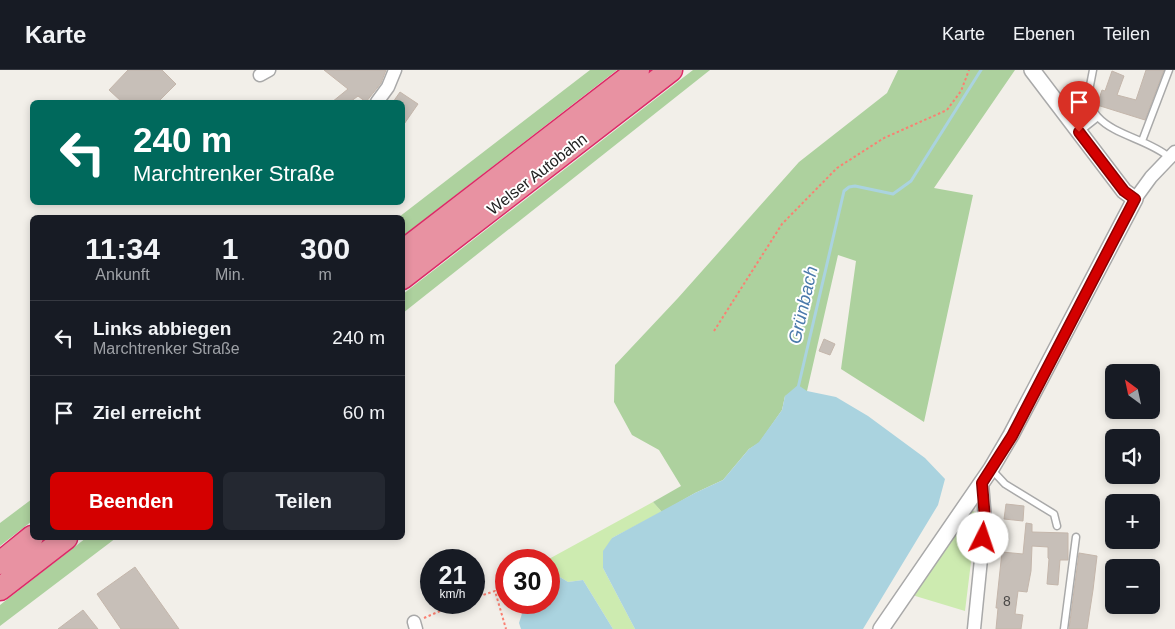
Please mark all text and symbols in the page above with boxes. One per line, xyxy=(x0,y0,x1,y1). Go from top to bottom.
text: Karte xyxy=(25,21,86,48)
text: Karte xyxy=(942,24,985,44)
text: Ebenen xyxy=(1013,24,1075,44)
text: Teilen xyxy=(1103,24,1150,44)
pin xyxy=(1058,81,1100,132)
icon: arrive xyxy=(1065,88,1093,116)
icon: left xyxy=(50,120,115,185)
text: 240 m xyxy=(133,120,232,159)
street label: Welser Autobahn xyxy=(484,130,590,218)
text: Marchtrenker Straße xyxy=(133,161,335,186)
text: 11:34 xyxy=(85,232,160,265)
text: 1 xyxy=(222,232,238,265)
text: 300 xyxy=(300,232,350,265)
water label: Grünbach xyxy=(784,264,822,346)
text: Ankunft xyxy=(95,266,150,283)
text: Min. xyxy=(215,266,245,283)
text: m xyxy=(318,266,332,283)
text: Links abbiegen xyxy=(93,318,231,339)
icon: left xyxy=(50,324,78,352)
text: 240 m xyxy=(332,327,385,348)
text: Marchtrenker Straße xyxy=(93,340,240,357)
north arrow xyxy=(1105,364,1160,419)
map controls xyxy=(1105,364,1160,614)
icon: arrive xyxy=(50,399,78,427)
text: Ziel erreicht xyxy=(93,402,201,423)
text: 60 m xyxy=(343,402,385,423)
button: sound xyxy=(1105,429,1160,484)
button: Beenden xyxy=(50,472,213,530)
button: Teilen xyxy=(223,472,385,530)
button: + xyxy=(1105,494,1160,549)
position arrow xyxy=(956,511,1008,563)
speed limit sign: 30 xyxy=(495,549,560,614)
button: − xyxy=(1105,559,1160,614)
text: 21 xyxy=(439,561,466,589)
text: km/h xyxy=(439,587,466,601)
house number: 8 xyxy=(1003,593,1011,609)

